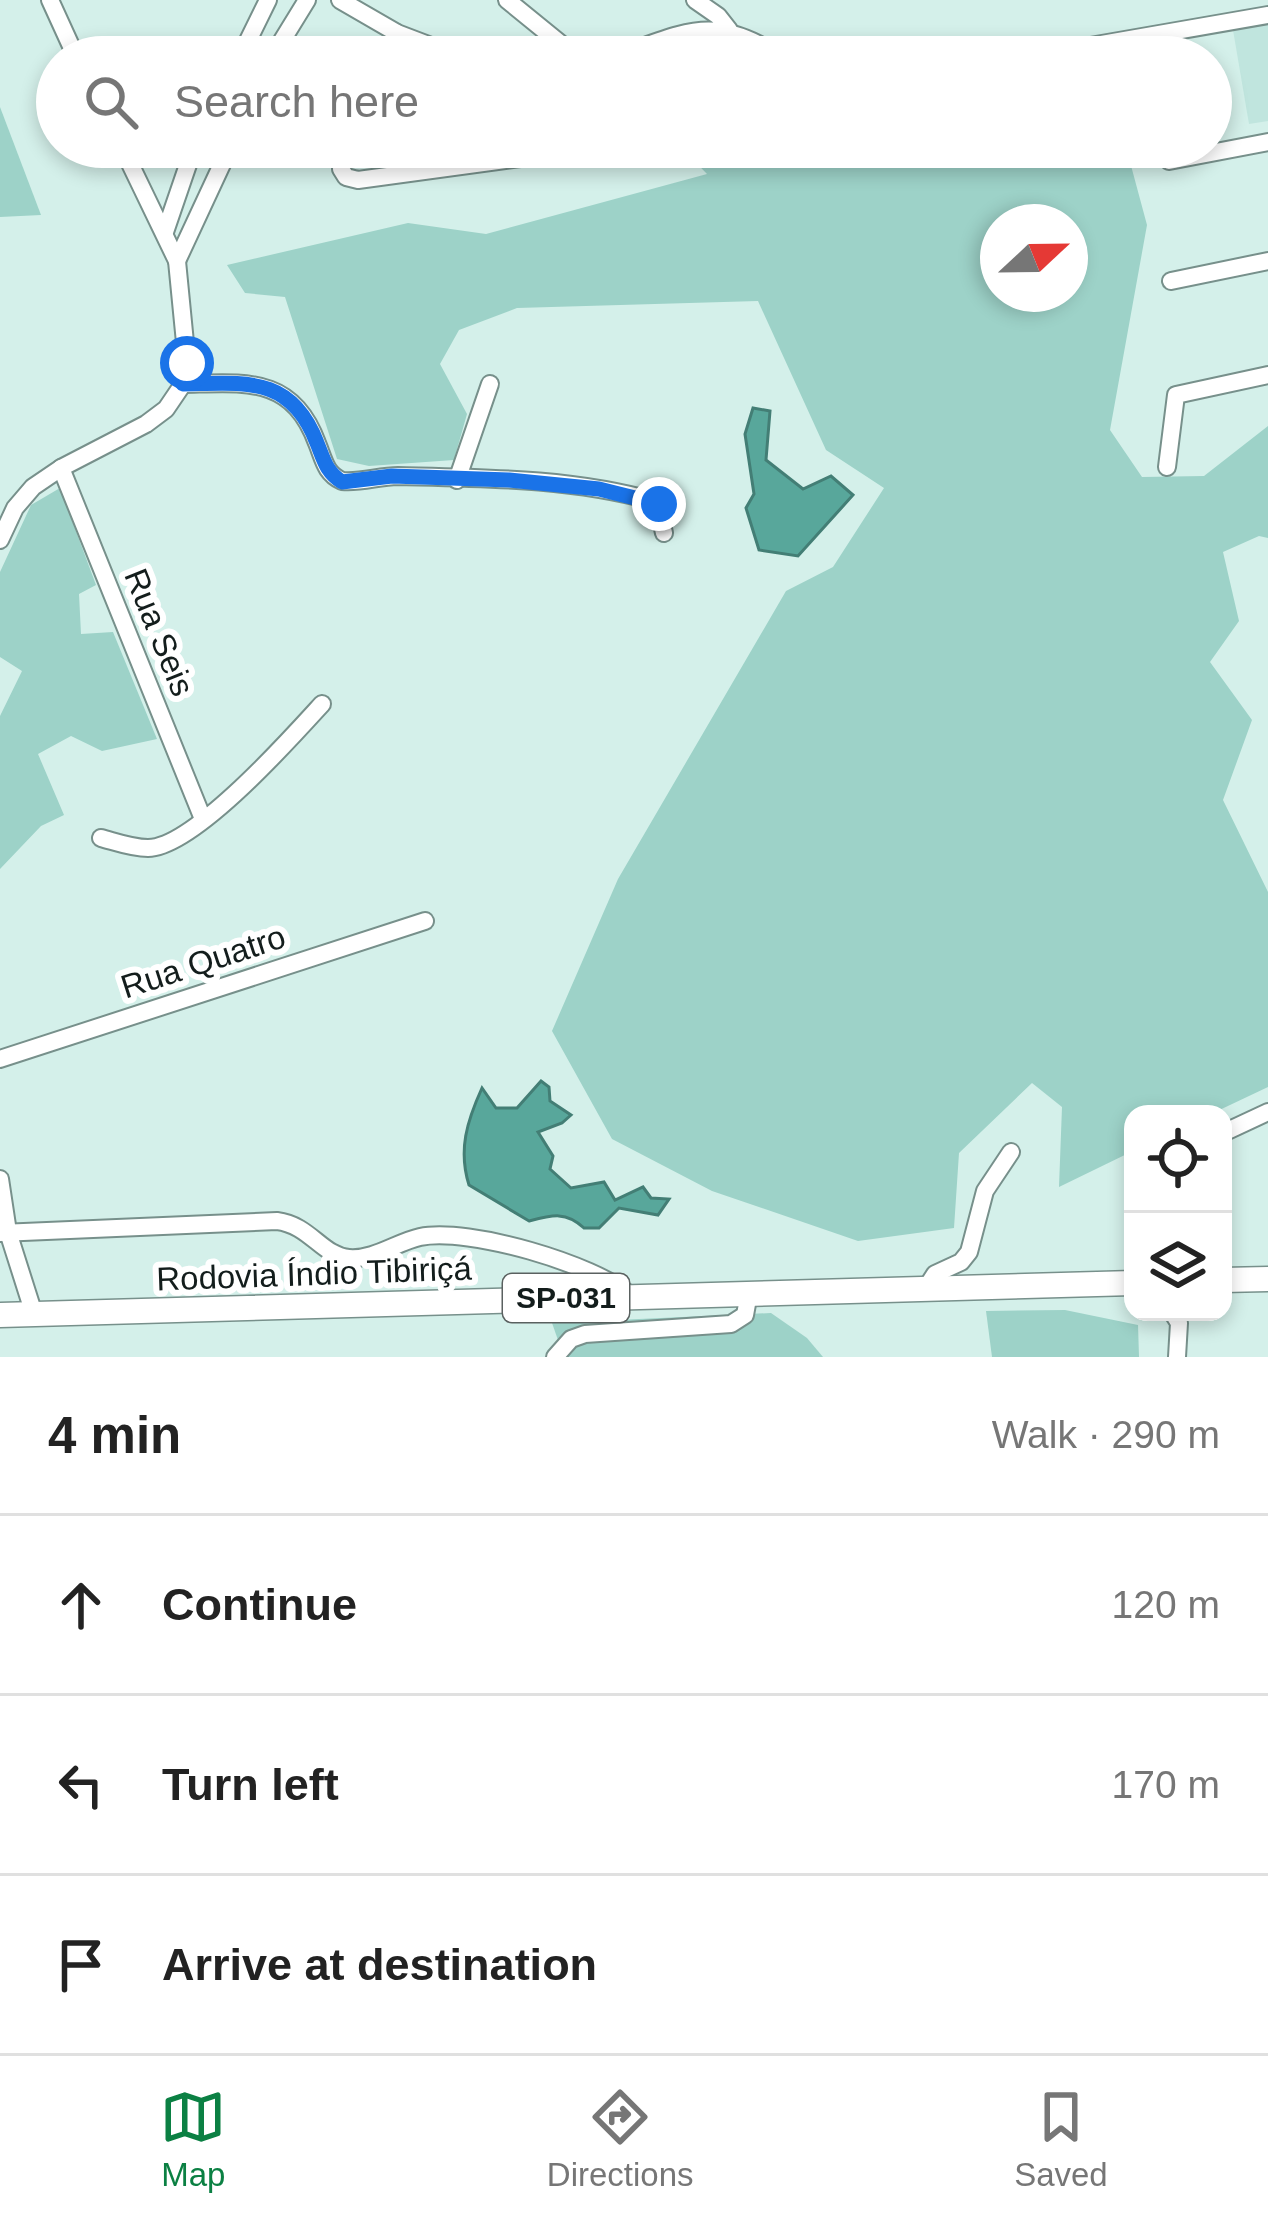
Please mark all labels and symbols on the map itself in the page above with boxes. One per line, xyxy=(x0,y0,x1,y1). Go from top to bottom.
north arrow xyxy=(980,204,1088,312)
route start xyxy=(160,336,214,390)
route end xyxy=(632,477,686,531)
street label: Rua Seis xyxy=(117,563,202,701)
street label: Rua Quatro xyxy=(116,918,290,1005)
street label: Rodovia Índio Tibiriçá xyxy=(156,1249,473,1297)
road number: SP-031 xyxy=(503,1274,629,1322)

